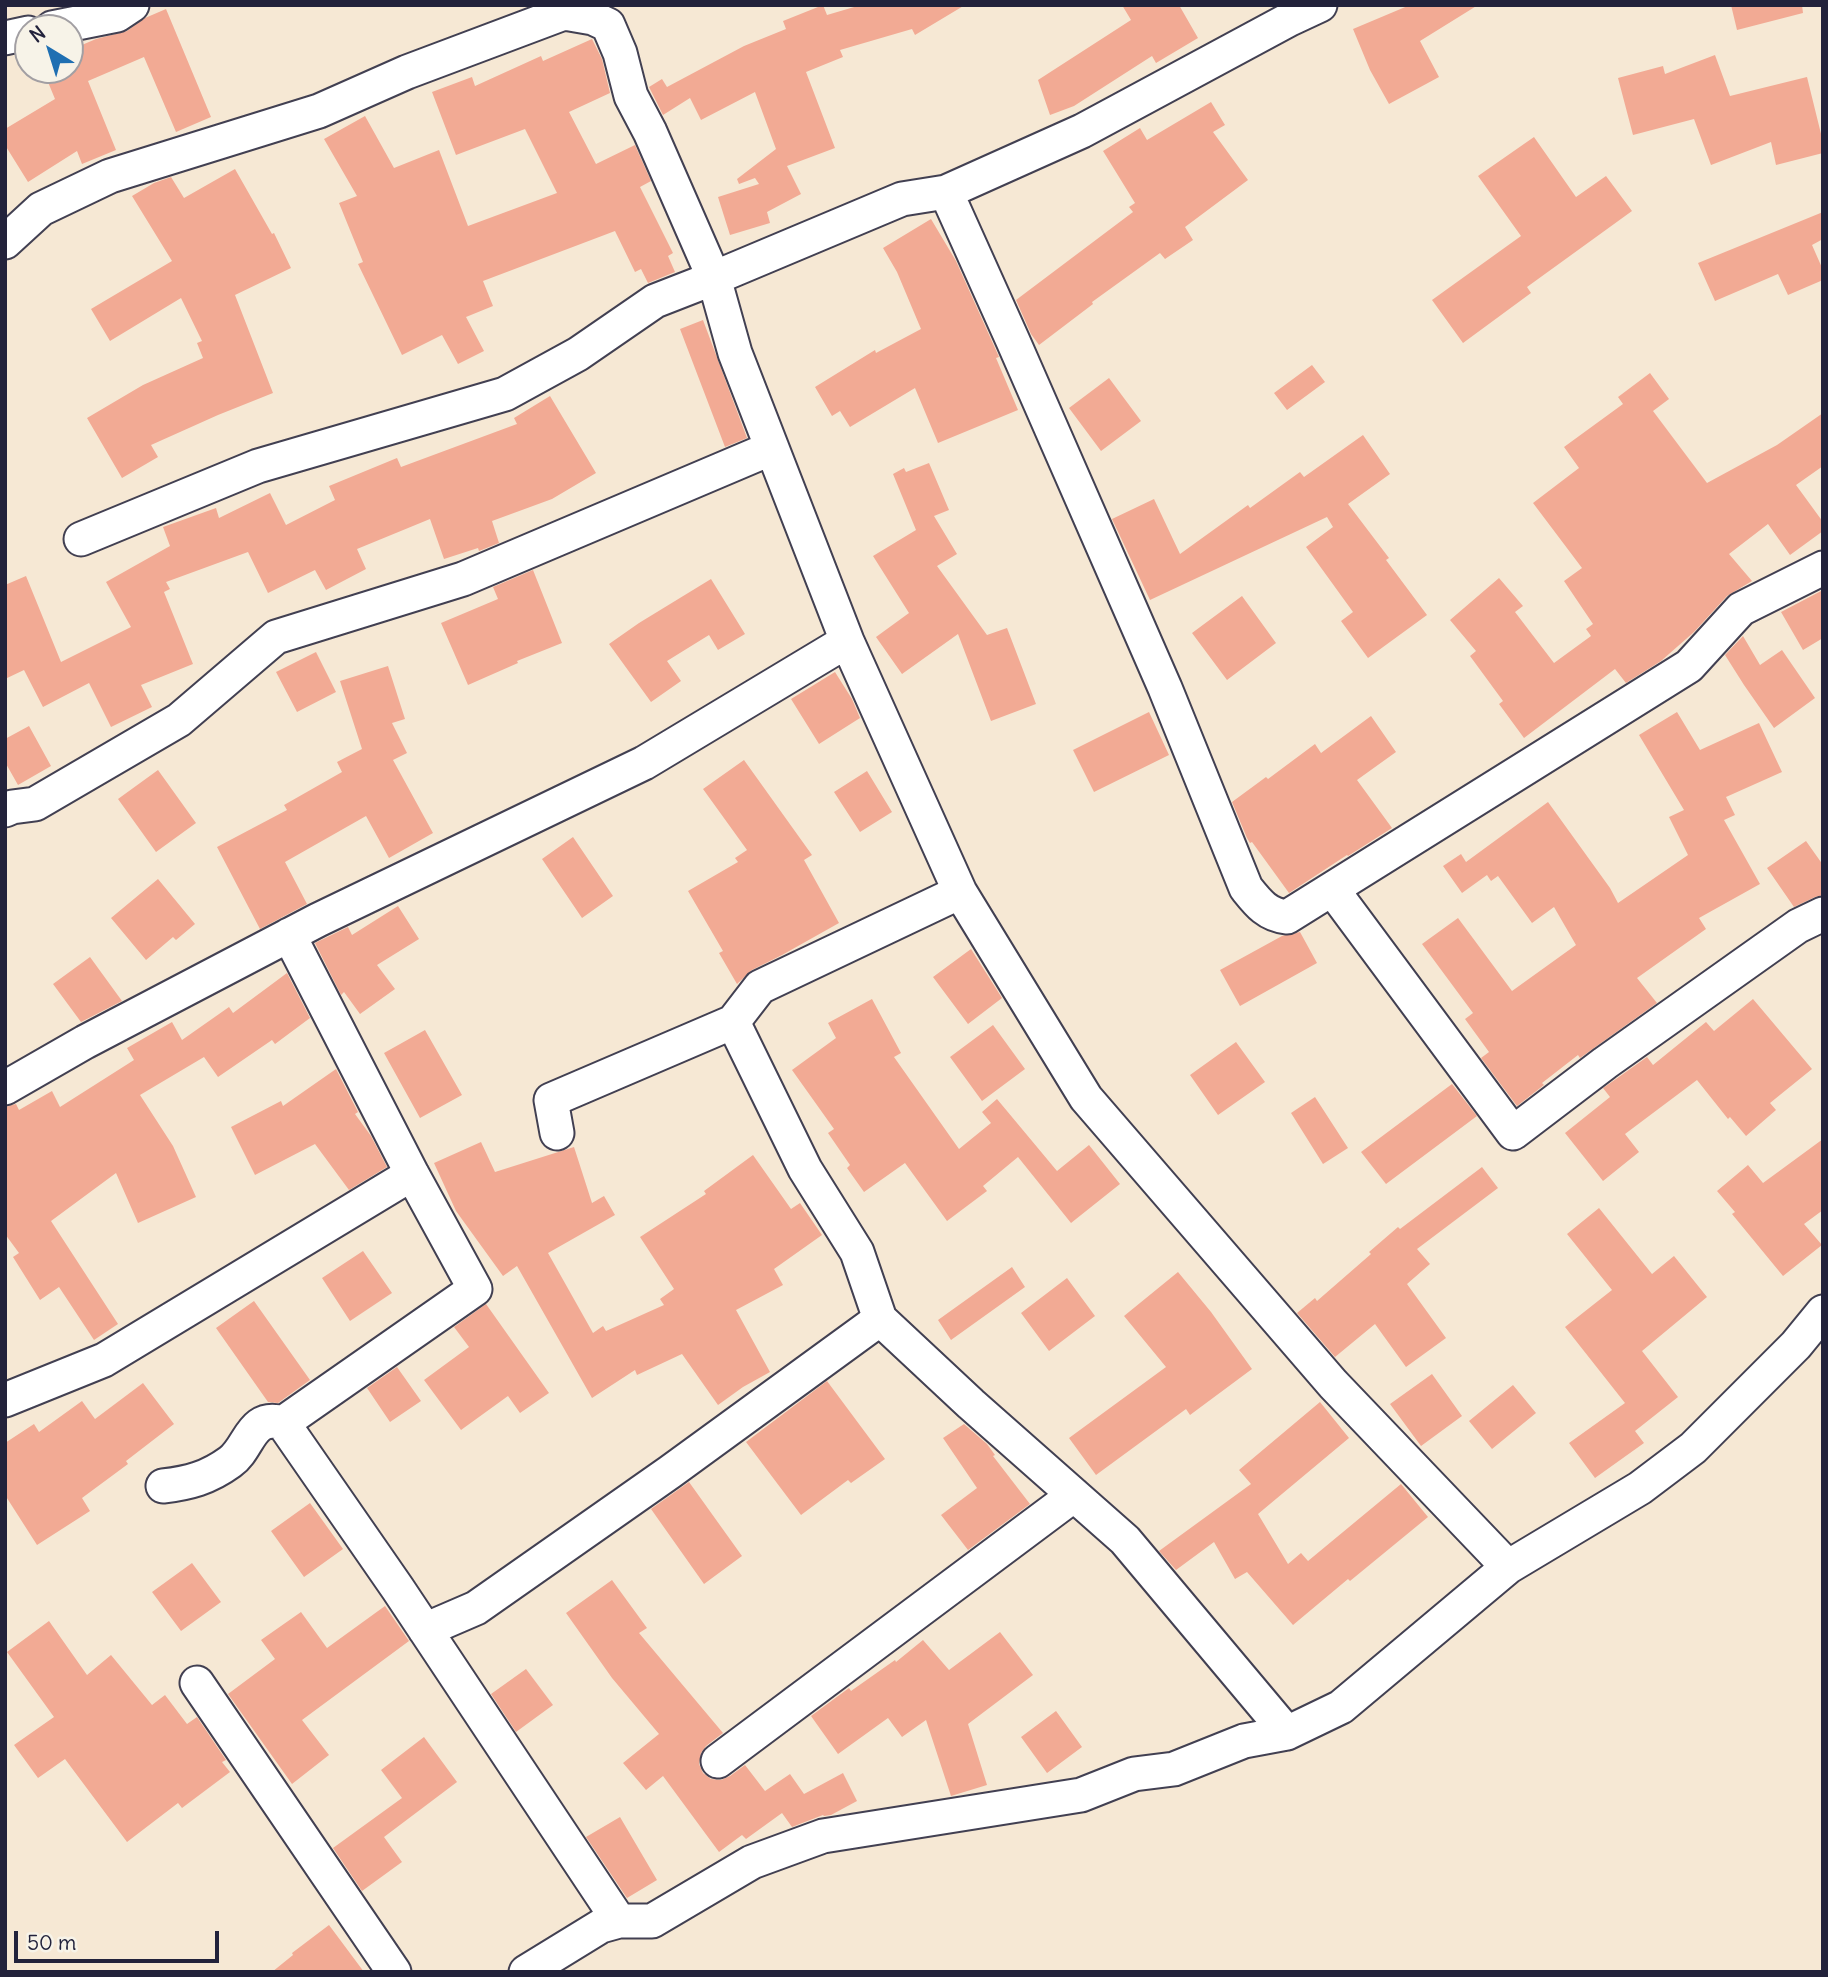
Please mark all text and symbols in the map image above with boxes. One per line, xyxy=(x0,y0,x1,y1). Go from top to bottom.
north arrow xyxy=(14,14,84,84)
text: N xyxy=(25,21,50,48)
scale bar xyxy=(18,1918,222,1962)
text: 50 m xyxy=(27,1929,76,1956)

